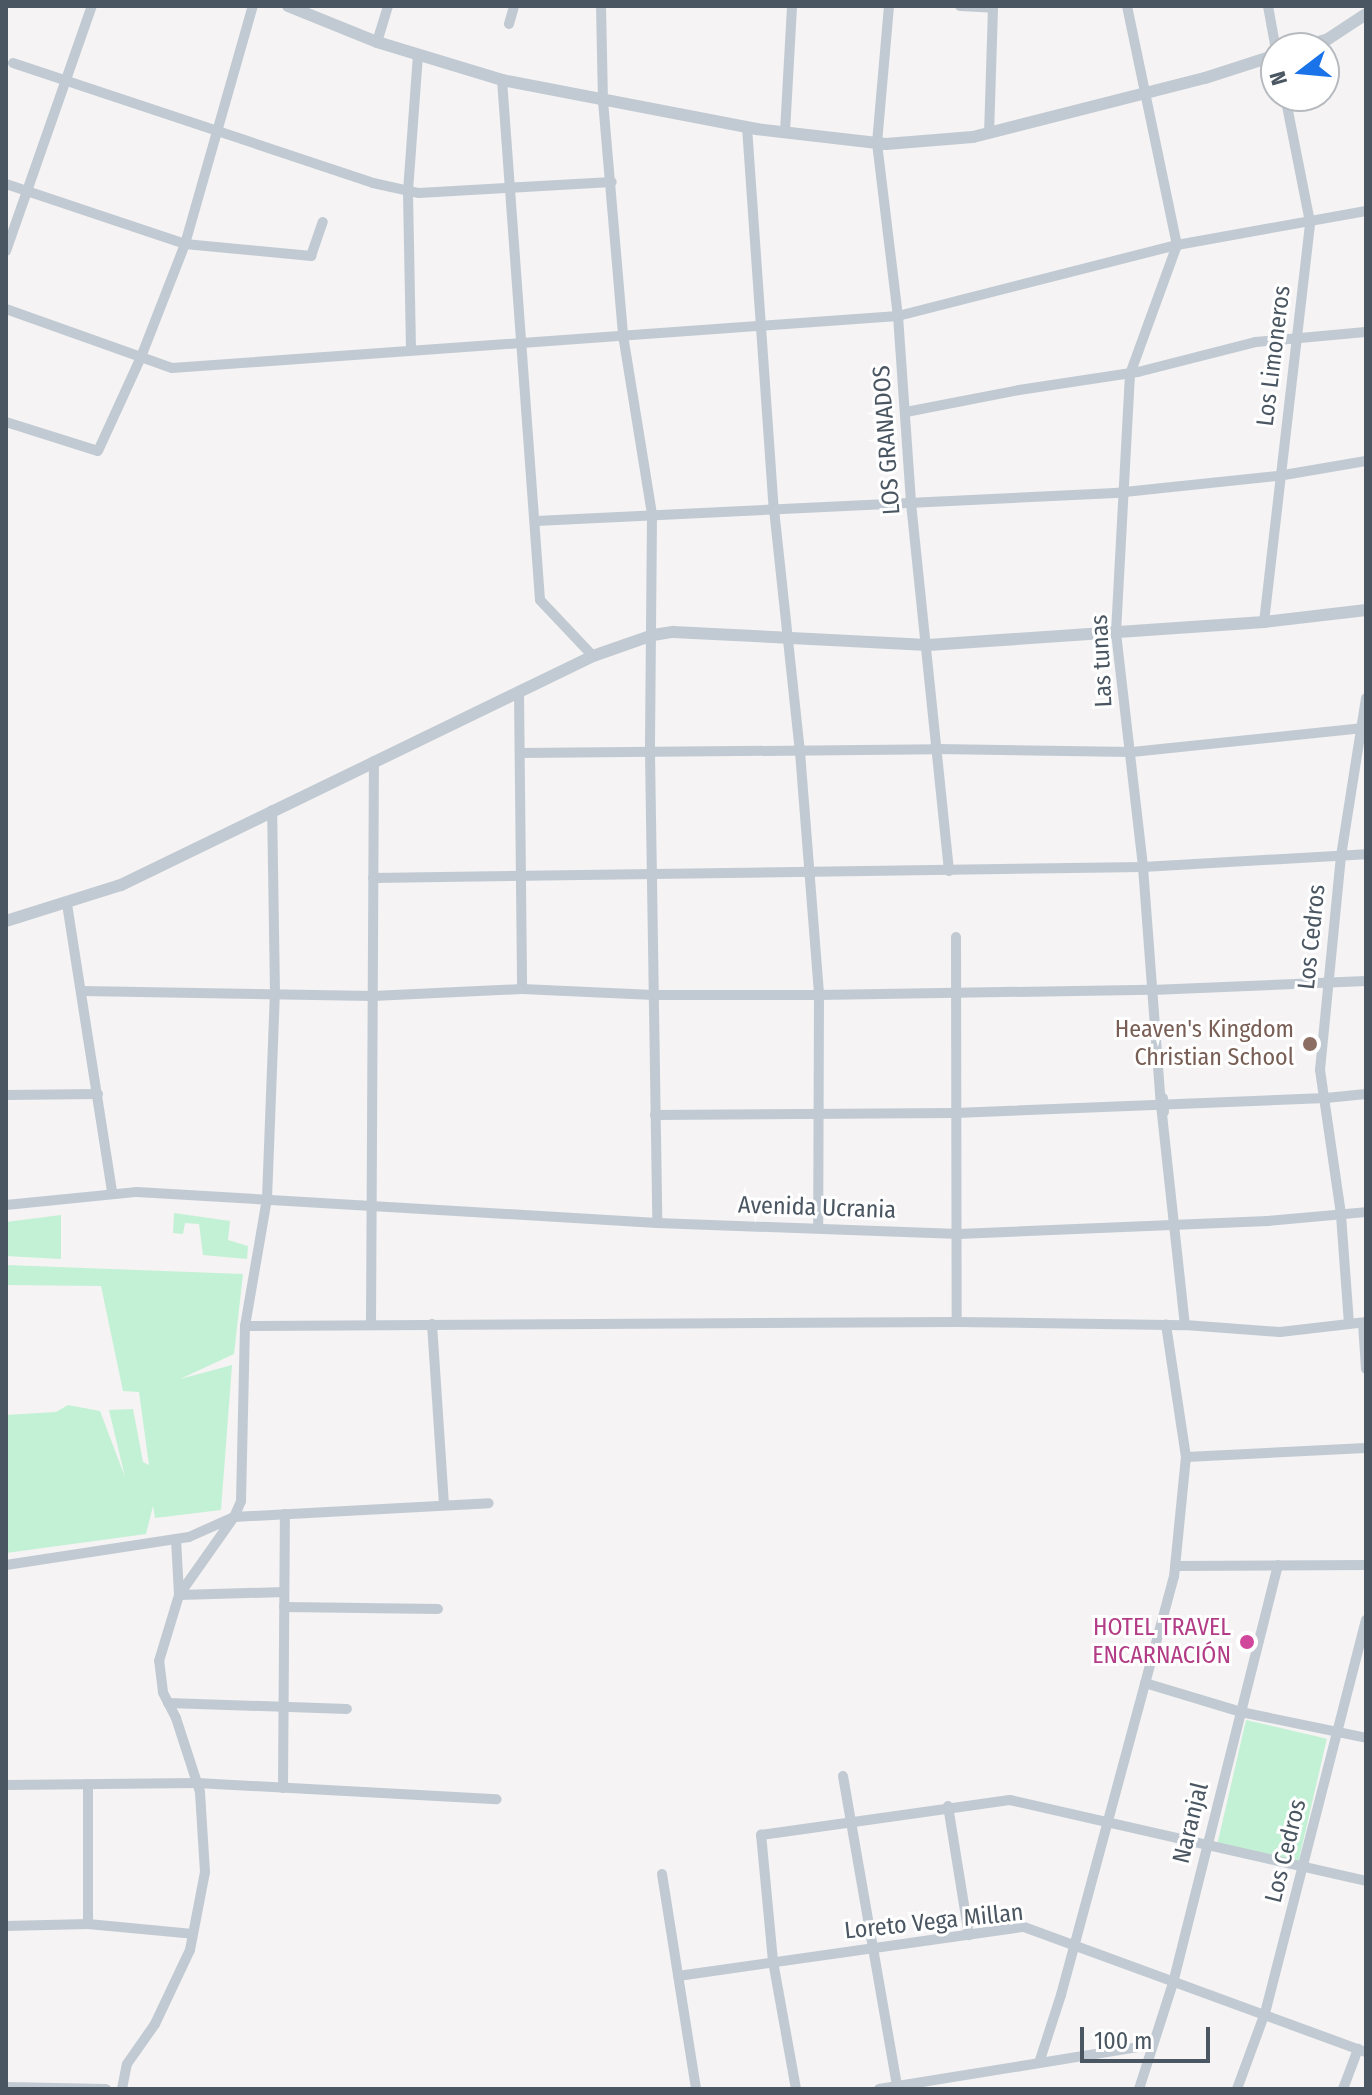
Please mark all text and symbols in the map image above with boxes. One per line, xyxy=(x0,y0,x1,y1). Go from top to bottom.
north arrow xyxy=(1260,32,1340,112)
text: N xyxy=(1264,68,1293,88)
street label: Los Limoneros xyxy=(1251,284,1297,428)
street label: LOS GRANADOS xyxy=(867,364,907,516)
street label: Las tunas xyxy=(1085,614,1119,708)
street label: Los Cedros xyxy=(1292,883,1332,991)
place label: Heaven's Kingdom Christian School xyxy=(1115,1016,1294,1072)
marker: Heaven's Kingdom Christian School xyxy=(1301,1035,1319,1053)
street label: Avenida Ucrania xyxy=(737,1191,897,1225)
place label: HOTEL TRAVEL ENCARNACIÓN xyxy=(1092,1614,1231,1670)
marker: HOTEL TRAVEL ENCARNACIÓN xyxy=(1238,1633,1256,1651)
street label: Naranjal xyxy=(1167,1780,1215,1866)
street label: Los Cedros xyxy=(1259,1796,1313,1906)
street label: Loreto Vega Millan xyxy=(843,1898,1025,1946)
scale bar xyxy=(1084,2011,1214,2061)
text: 100 m xyxy=(1094,2027,1152,2055)

